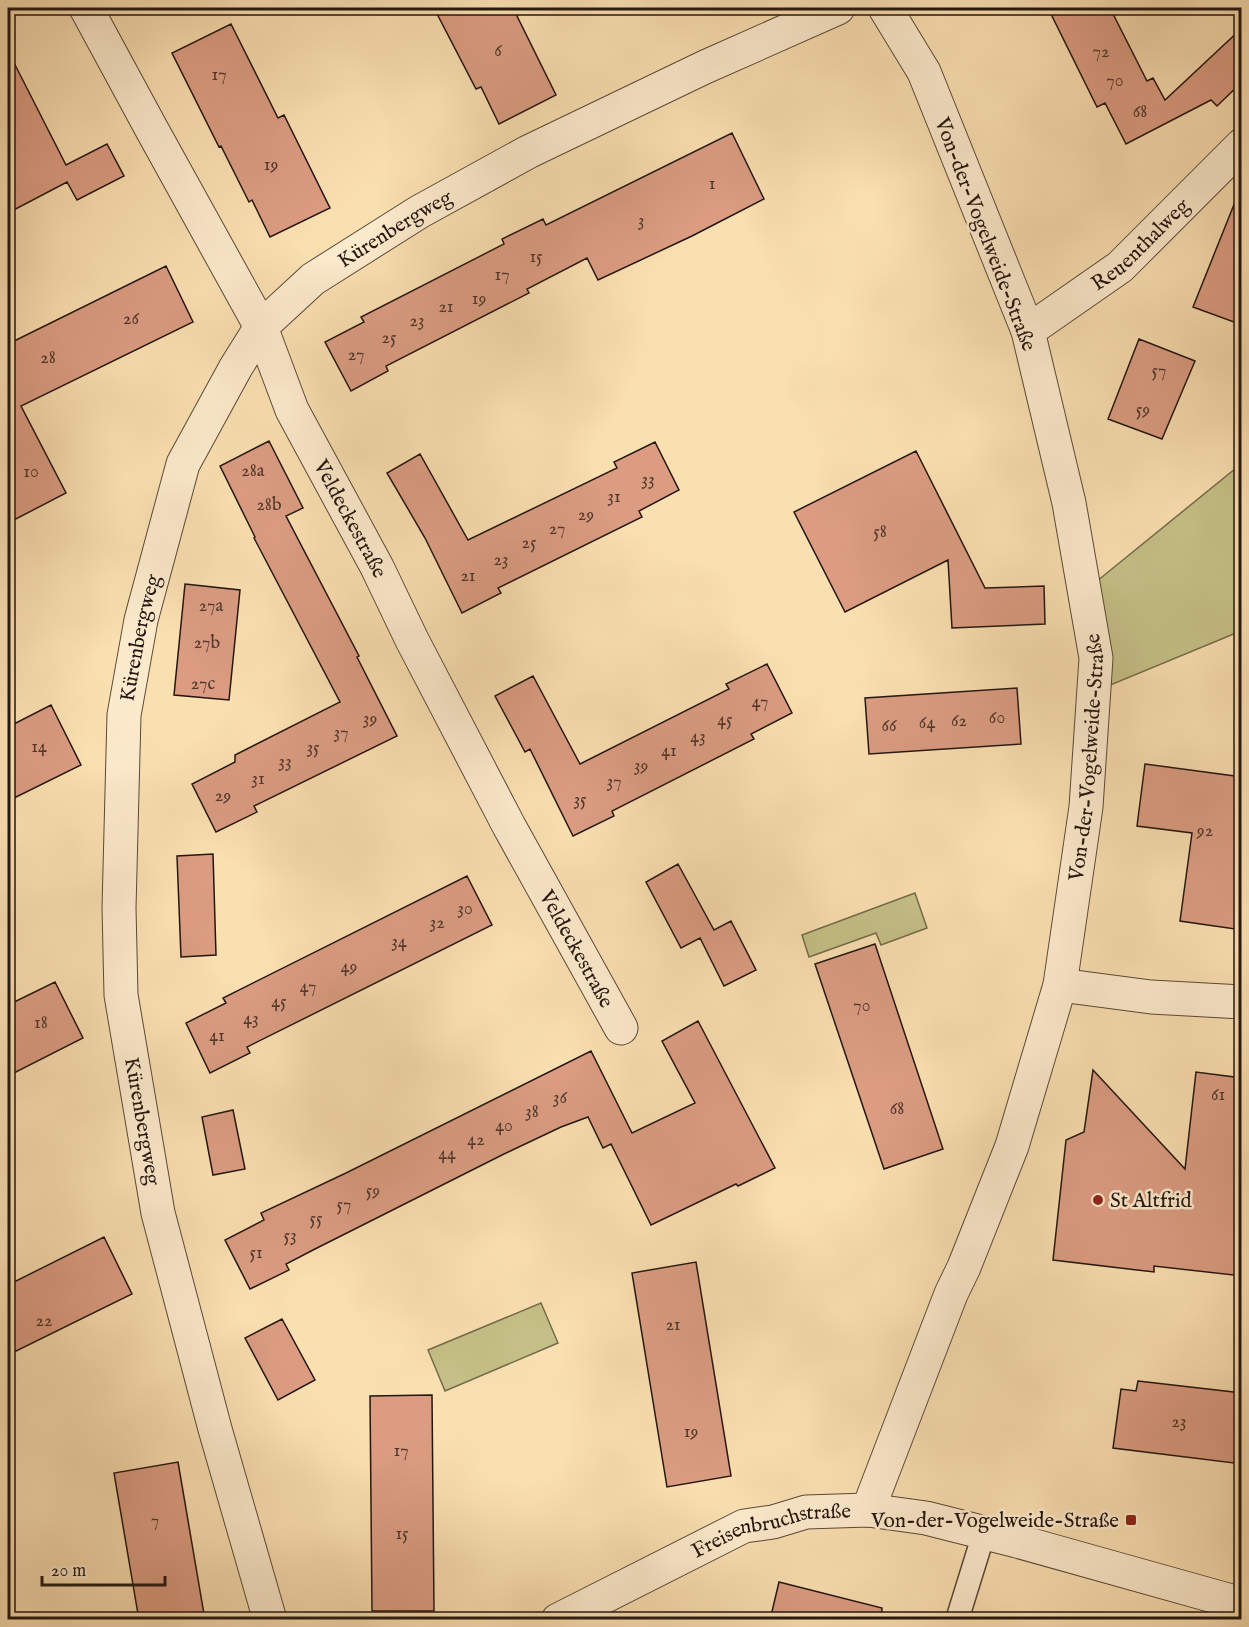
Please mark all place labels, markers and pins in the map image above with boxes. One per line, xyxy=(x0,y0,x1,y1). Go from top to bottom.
place label: St Altfrid xyxy=(1110,1188,1193,1215)
marker: St Altfrid xyxy=(1091,1193,1105,1207)
place label: Von-der-Vogelweide-Straße xyxy=(870,1508,1119,1535)
marker: Von-der-Vogelweide-Straße xyxy=(1124,1513,1138,1527)

